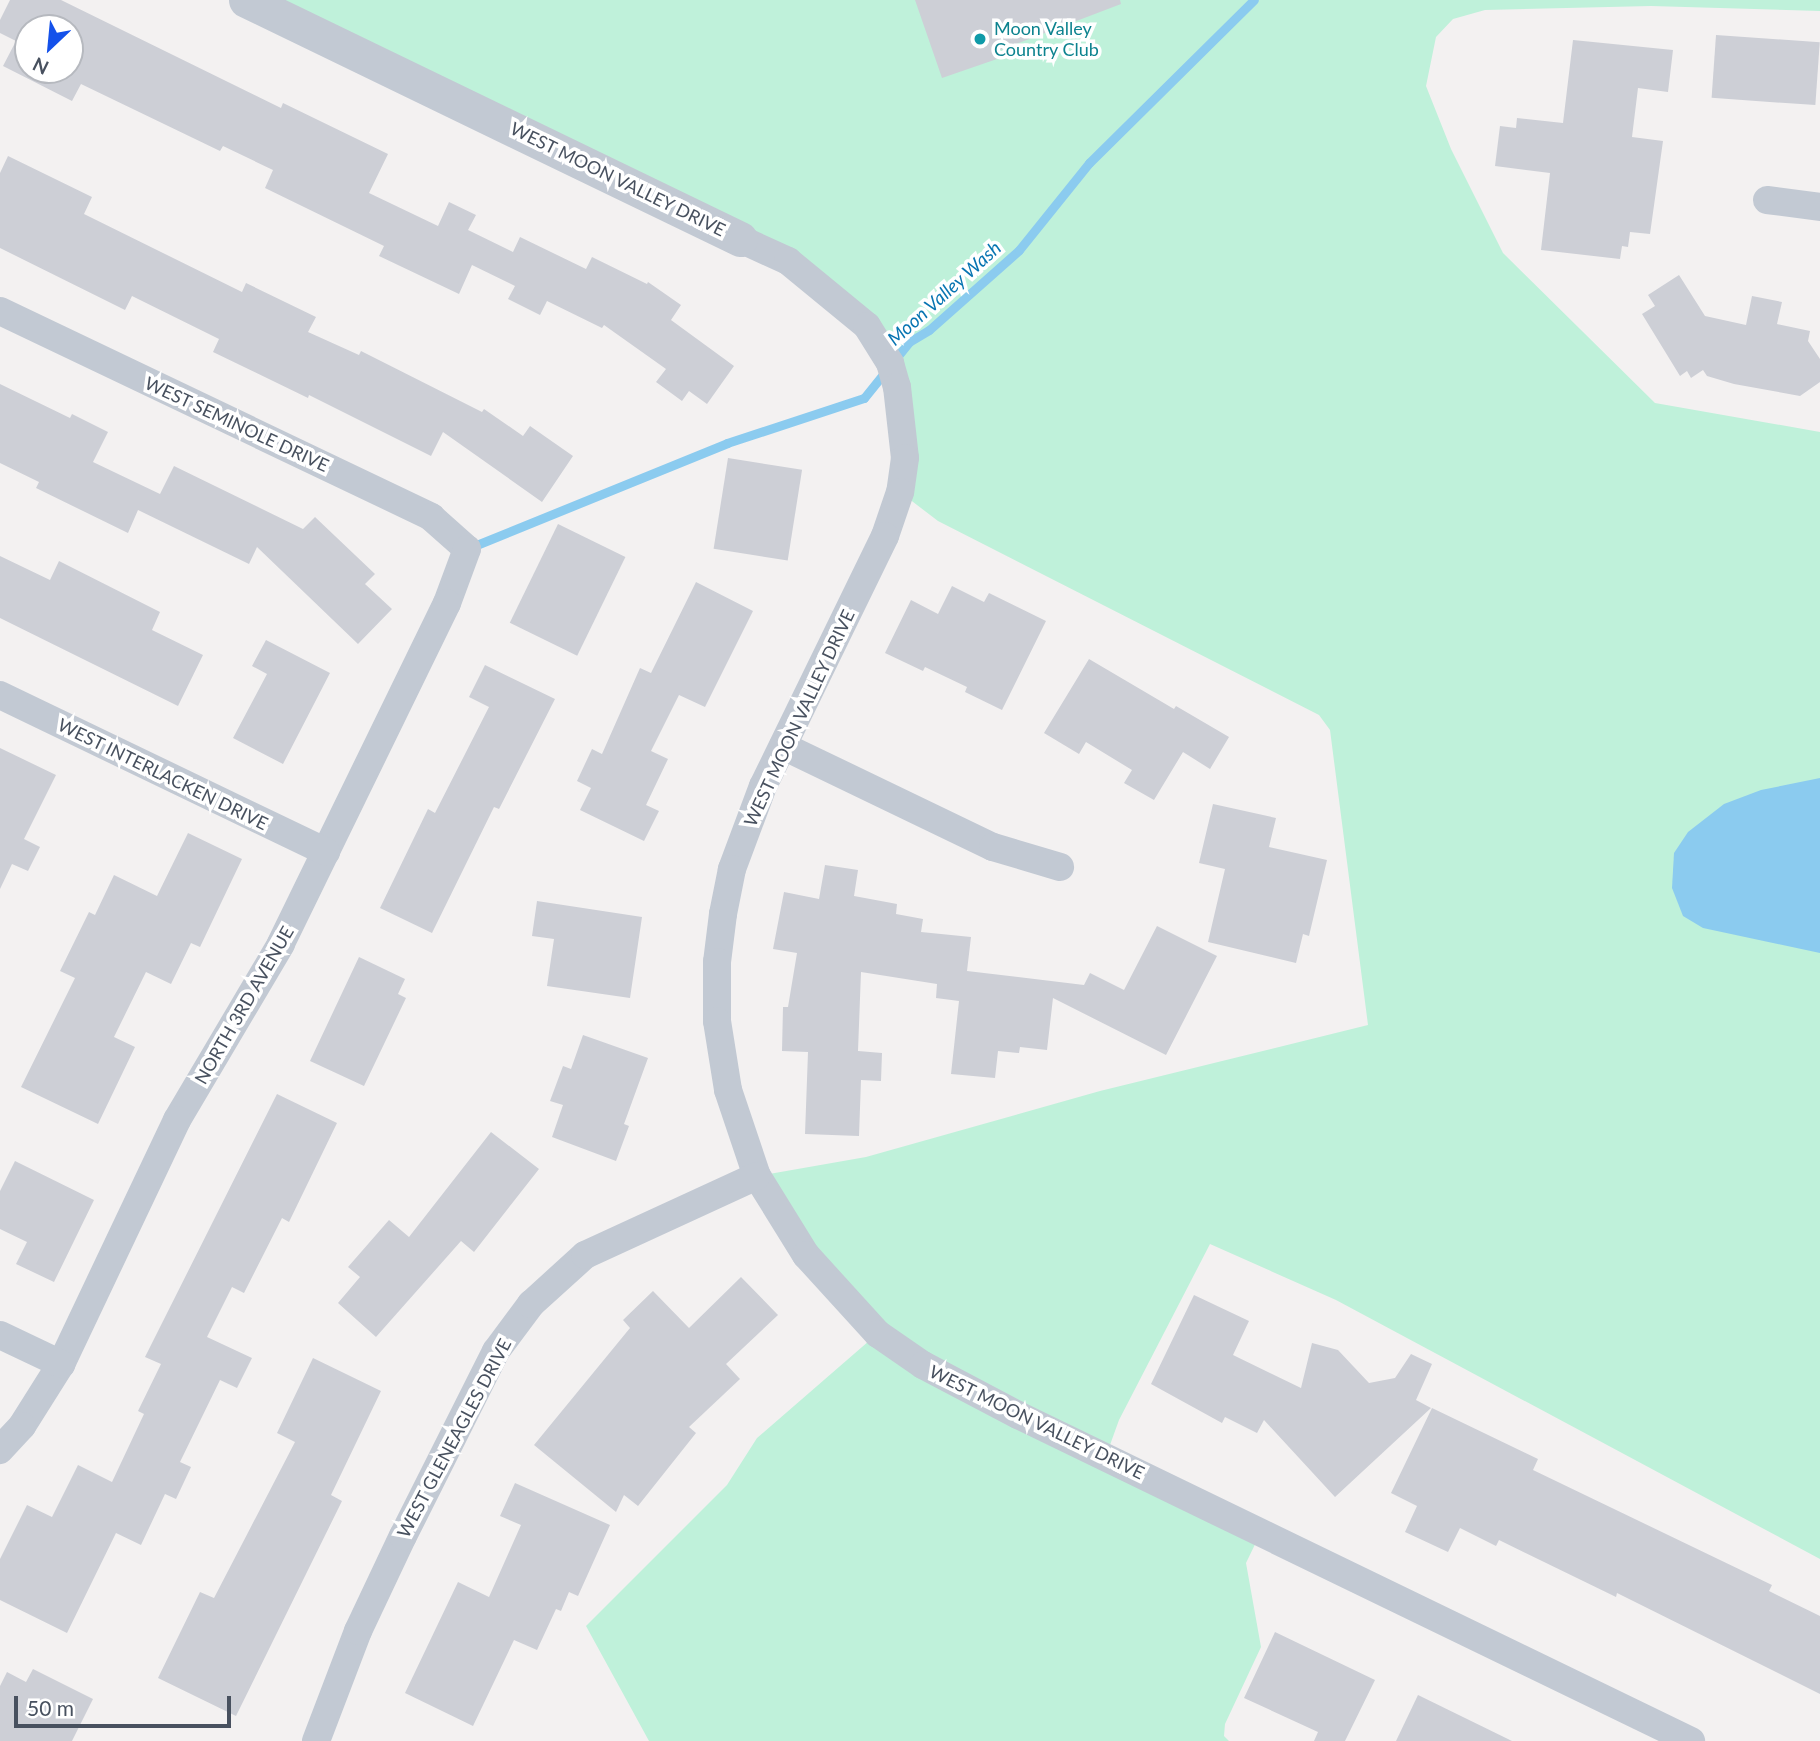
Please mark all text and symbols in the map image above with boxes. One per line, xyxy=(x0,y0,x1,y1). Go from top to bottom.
north arrow xyxy=(14,14,84,84)
place label: Moon Valley Country Club xyxy=(994,18,1099,60)
marker: Moon Valley Country Club xyxy=(972,31,988,47)
text: N xyxy=(29,53,52,80)
street label: WEST MOON VALLEY DRIVE xyxy=(506,117,730,241)
water label: Moon Valley Wash xyxy=(882,236,1006,350)
street label: WEST SEMINOLE DRIVE xyxy=(141,372,333,476)
street label: WEST MOON VALLEY DRIVE xyxy=(739,605,859,831)
street label: WEST INTERLACKEN DRIVE xyxy=(54,714,272,834)
street label: NORTH 3RD AVENUE xyxy=(190,922,298,1088)
street label: WEST GLENEAGLES DRIVE xyxy=(392,1335,516,1541)
street label: WEST MOON VALLEY DRIVE xyxy=(925,1360,1149,1484)
scale bar xyxy=(18,1682,234,1726)
text: 50 m xyxy=(27,1695,74,1720)

